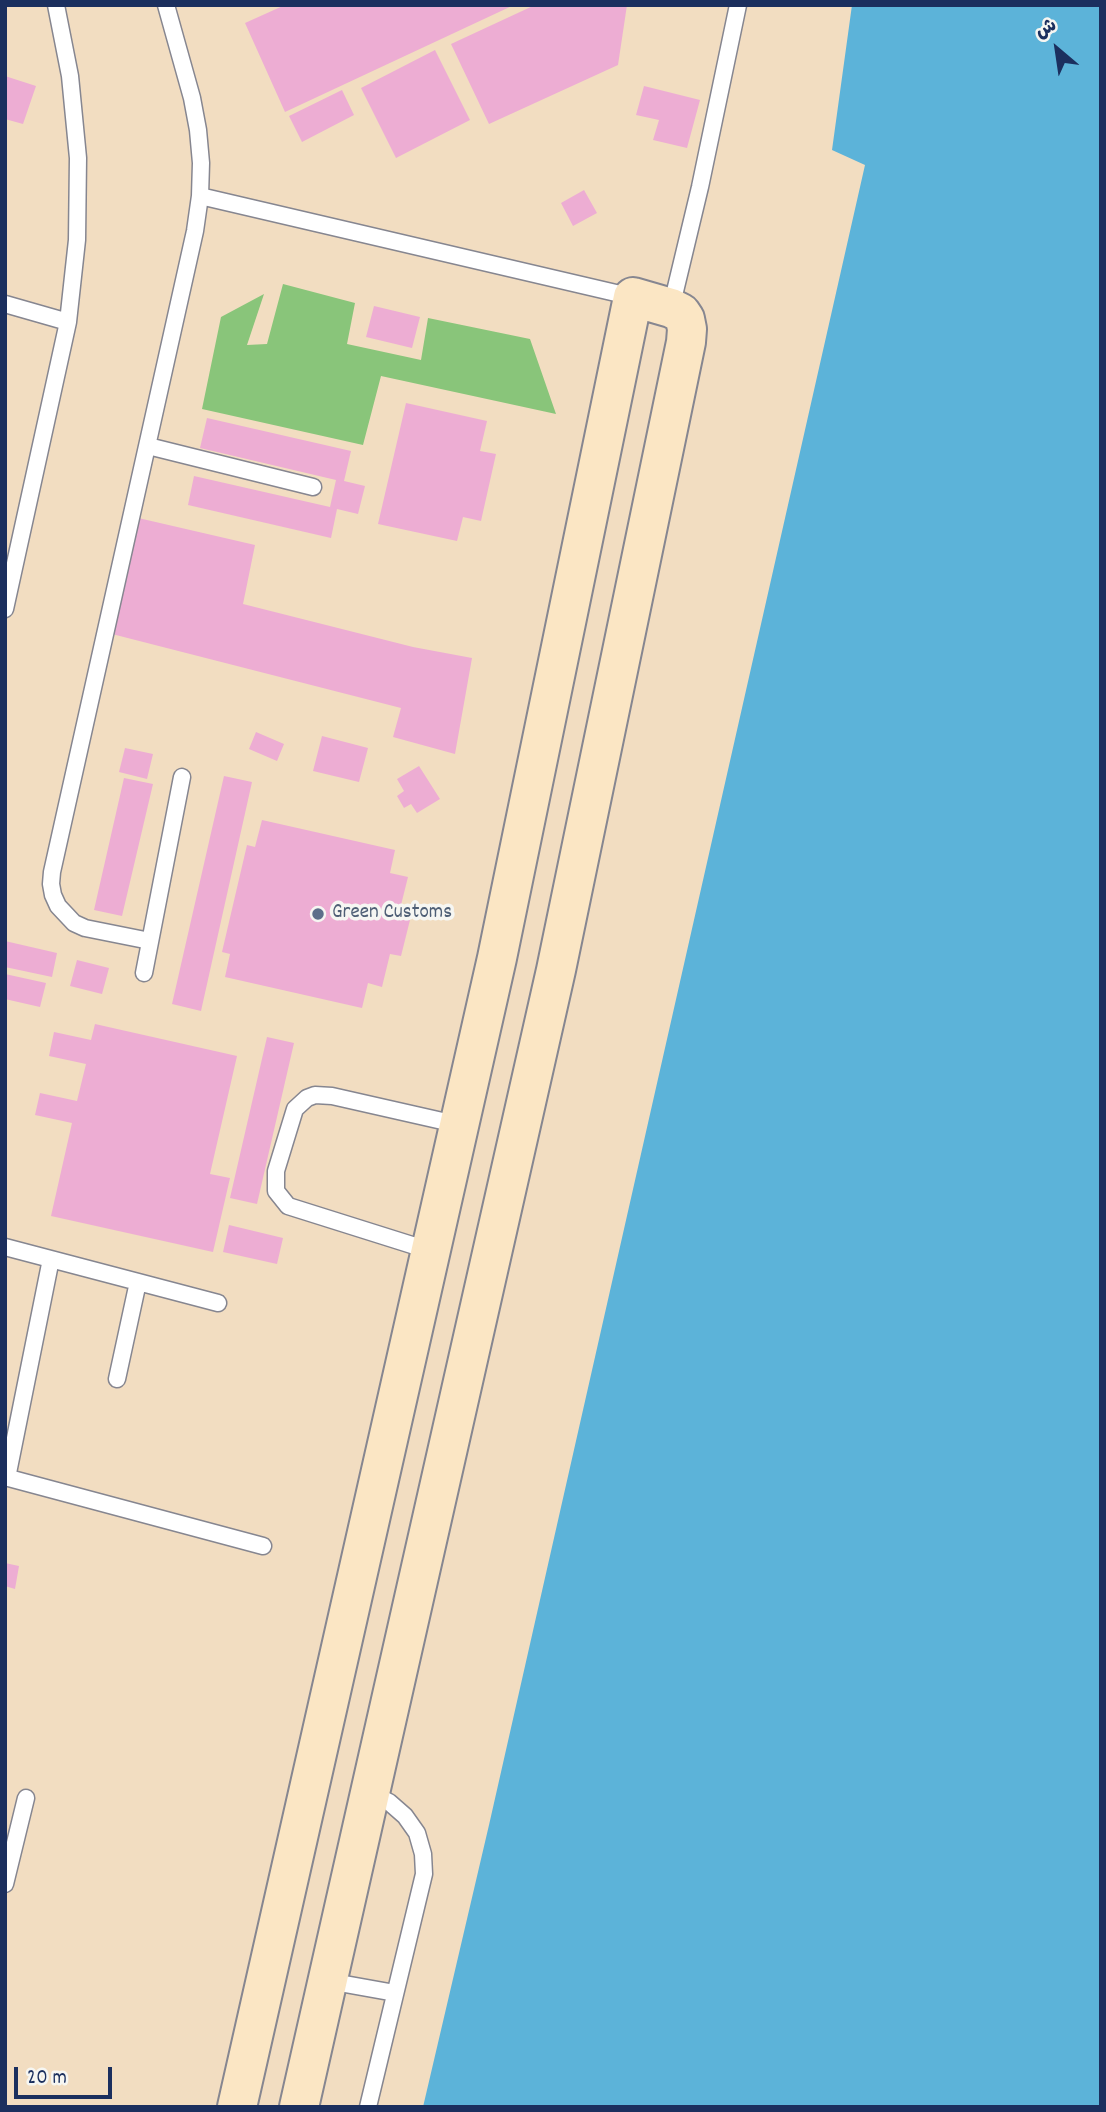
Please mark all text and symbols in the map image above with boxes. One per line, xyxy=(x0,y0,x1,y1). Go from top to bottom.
text: ش xyxy=(1031,13,1062,47)
north arrow xyxy=(1022,14,1092,84)
place label: Green Customs xyxy=(332,901,452,927)
marker: Green Customs xyxy=(310,906,326,922)
scale bar xyxy=(18,2052,116,2096)
text: 20 m xyxy=(27,2064,67,2094)

